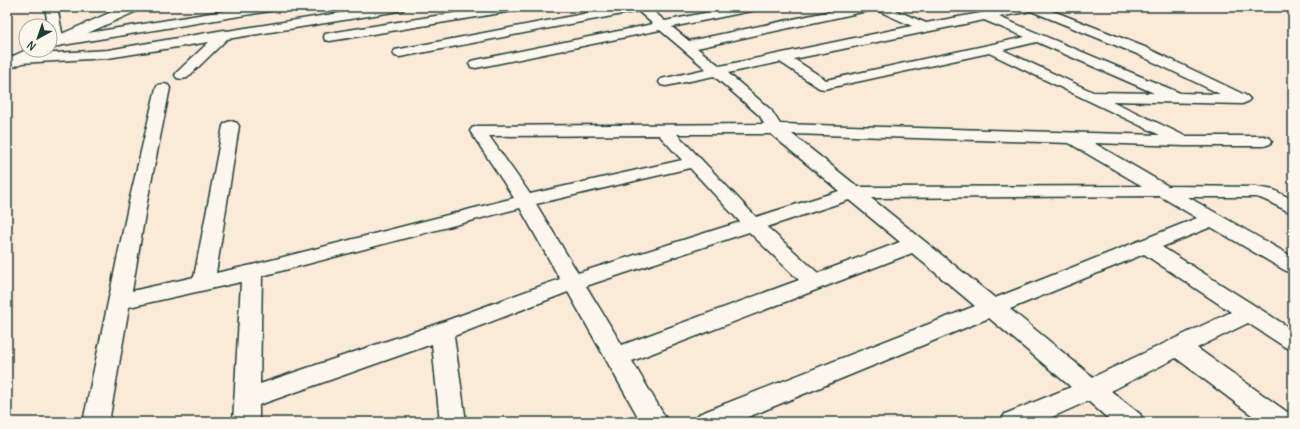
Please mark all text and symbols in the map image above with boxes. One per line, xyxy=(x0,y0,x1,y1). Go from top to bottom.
north arrow xyxy=(18,18,58,58)
text: N xyxy=(24,38,39,53)

